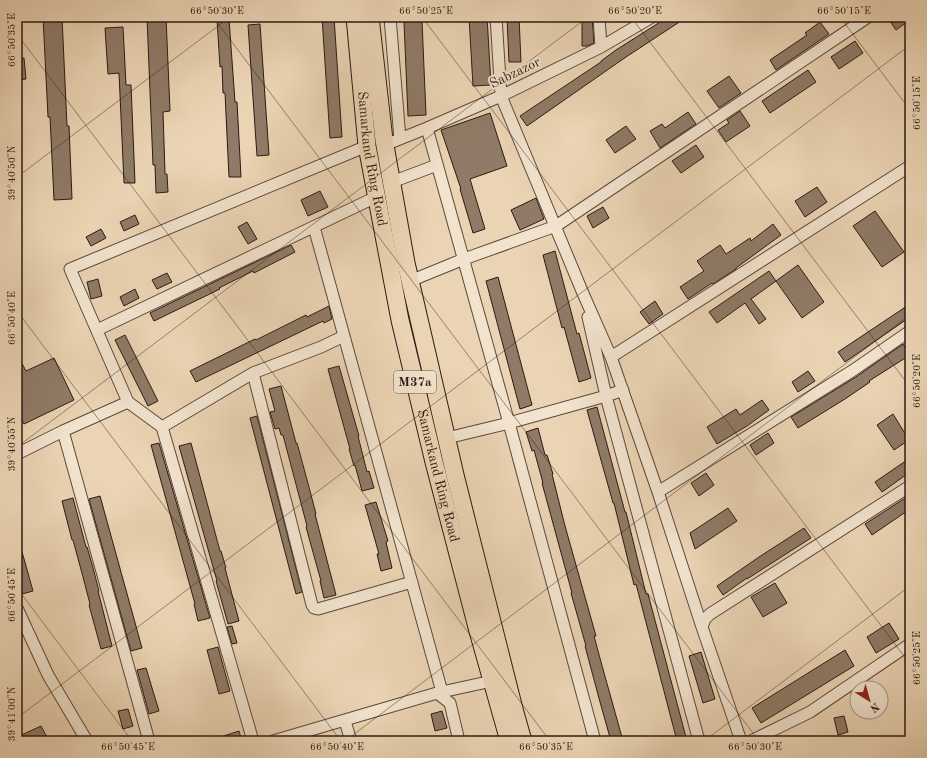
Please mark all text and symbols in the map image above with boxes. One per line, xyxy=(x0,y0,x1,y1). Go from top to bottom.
text: 66°50'30"E xyxy=(190,6,244,16)
text: 66°50'25"E xyxy=(399,6,453,16)
text: 66°50'20"E xyxy=(608,6,662,16)
text: 66°50'15"E xyxy=(817,6,871,16)
text: 66°50'35"E xyxy=(7,13,17,67)
street label: Sabzazor xyxy=(487,55,543,91)
text: 66°50'15"E xyxy=(912,76,922,130)
street label: Samarkand Ring Road xyxy=(355,91,389,228)
text: 39°40'50"N xyxy=(7,145,17,200)
text: 66°50'40"E xyxy=(7,291,17,345)
text: 66°50'20"E xyxy=(912,354,922,408)
road number: M37a xyxy=(394,371,436,393)
street label: Samarkand Ring Road xyxy=(415,408,462,544)
text: 39°40'55"N xyxy=(7,416,17,471)
text: 66°50'45"E xyxy=(7,568,17,622)
text: 66°50'25"E xyxy=(912,631,922,685)
north arrow xyxy=(849,680,889,720)
text: 39°41'00"N xyxy=(7,686,17,741)
text: N xyxy=(867,700,881,714)
text: 66°50'45"E xyxy=(101,742,155,752)
text: 66°50'40"E xyxy=(310,742,364,752)
text: 66°50'35"E xyxy=(519,742,573,752)
text: 66°50'30"E xyxy=(728,742,782,752)

